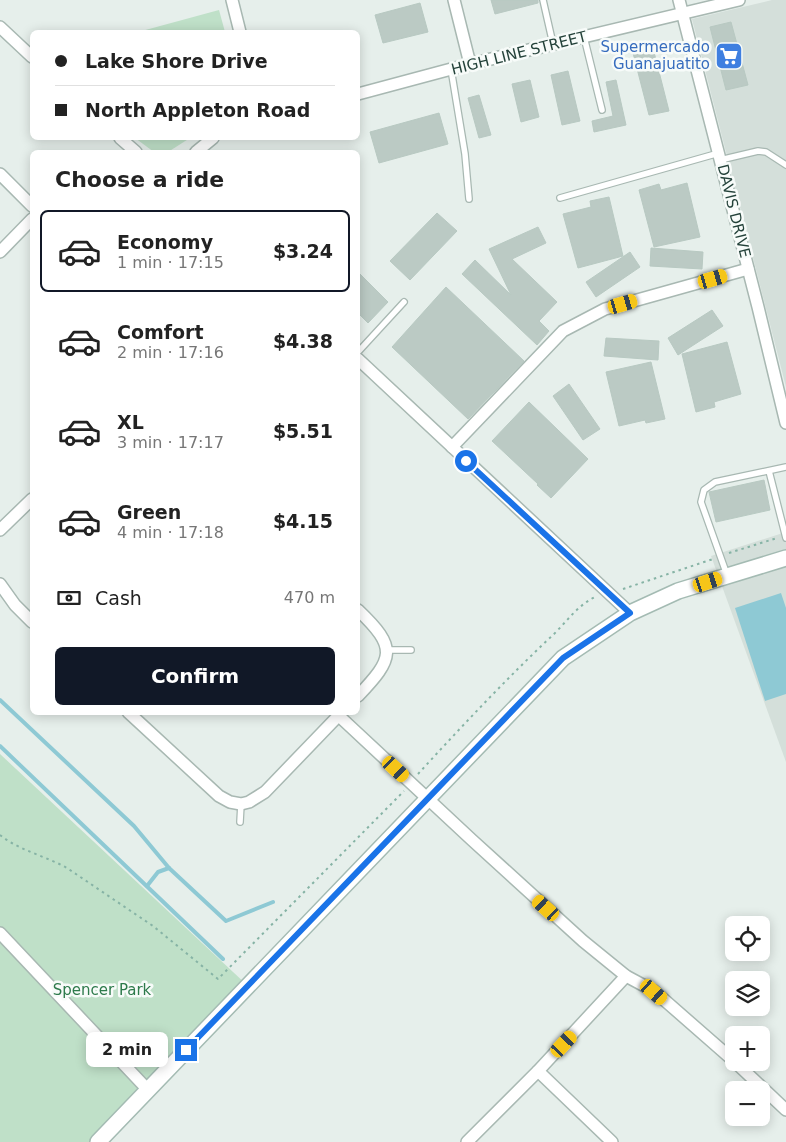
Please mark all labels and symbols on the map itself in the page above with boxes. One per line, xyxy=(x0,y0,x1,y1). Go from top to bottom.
street label: HIGH LINE STREET xyxy=(449,27,589,79)
place label: Supermercado Guanajuatito xyxy=(601,38,710,73)
supermarket icon: Supermercado Guanajuatito xyxy=(714,41,744,71)
street label: DAVIS DRIVE xyxy=(714,162,754,260)
car xyxy=(696,268,729,290)
car xyxy=(606,293,639,315)
route start xyxy=(455,450,477,472)
car xyxy=(691,570,724,594)
car xyxy=(379,753,412,785)
car xyxy=(529,892,562,924)
car xyxy=(637,976,670,1008)
park label: Spencer Park xyxy=(53,981,152,999)
car xyxy=(548,1028,579,1060)
callout: 2 min xyxy=(86,1032,168,1068)
route end xyxy=(175,1039,197,1061)

